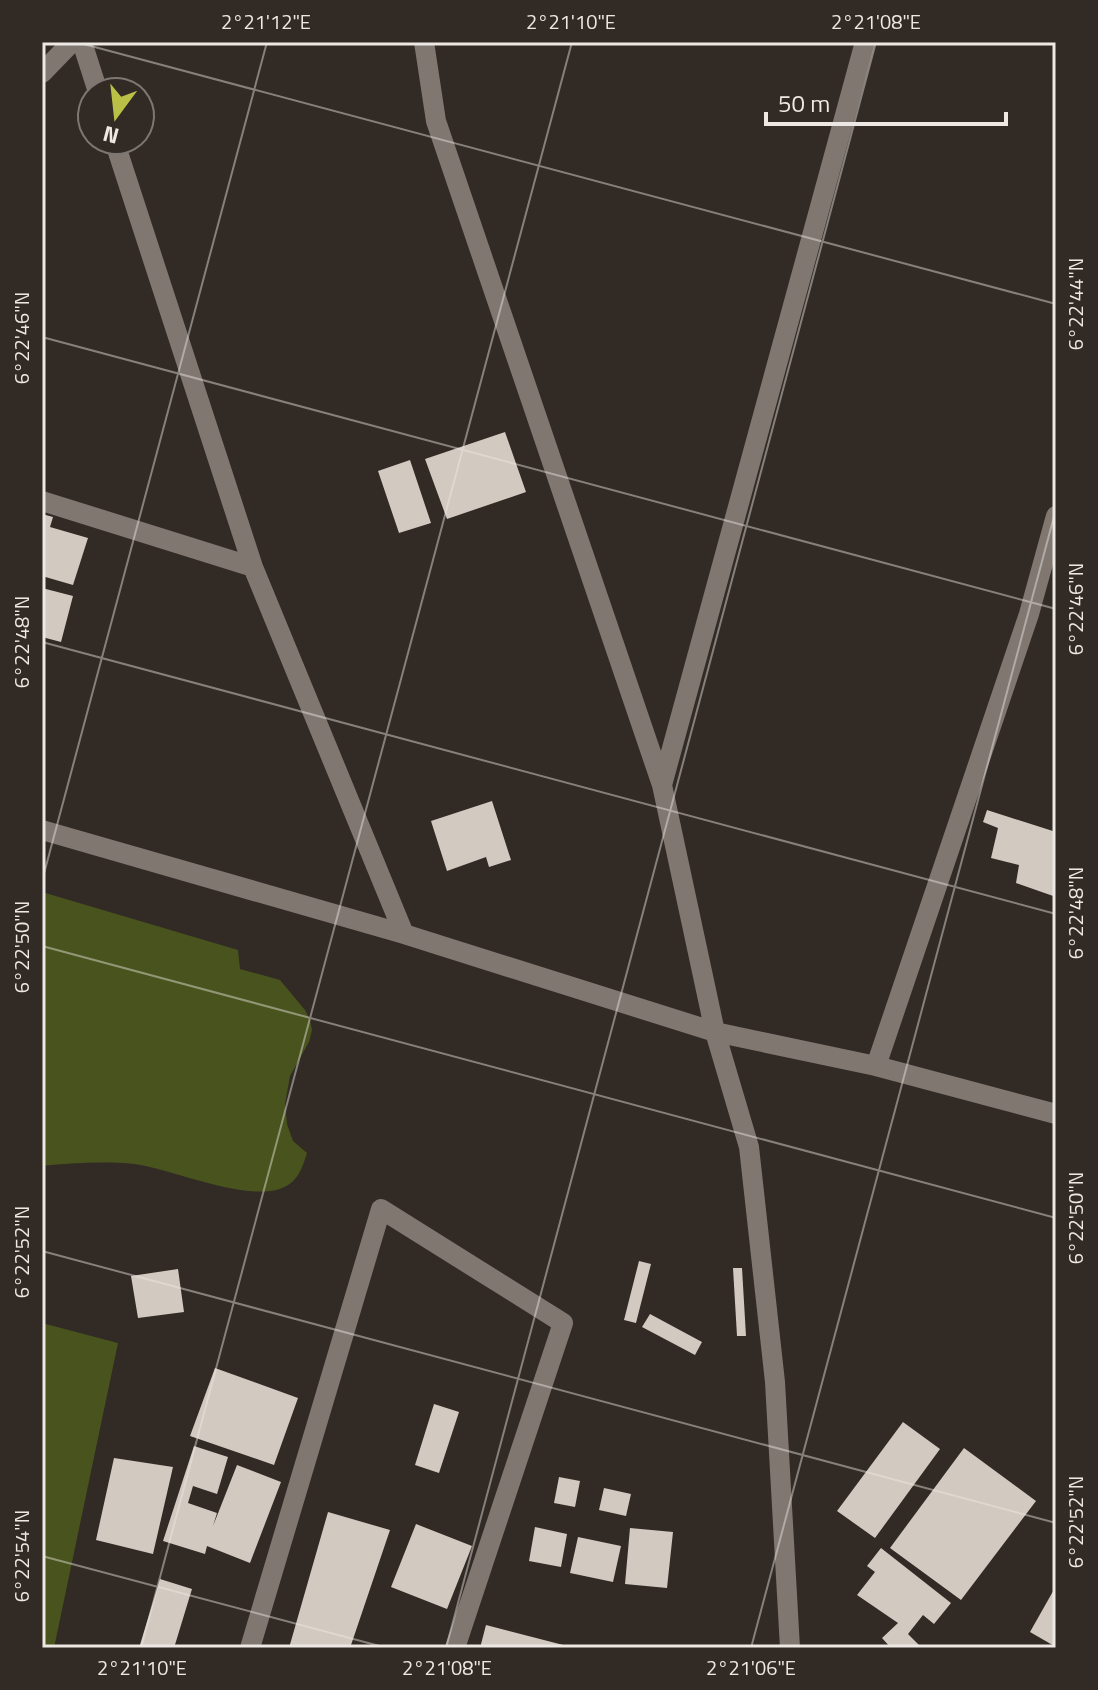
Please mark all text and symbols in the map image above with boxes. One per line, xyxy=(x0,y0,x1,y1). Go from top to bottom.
text: 2°21'12"E xyxy=(221,6,311,37)
text: 2°21'10"E xyxy=(526,6,616,37)
text: 2°21'08"E xyxy=(831,6,921,37)
north arrow xyxy=(76,76,156,156)
scale bar xyxy=(766,76,1006,126)
text: 50 m xyxy=(778,85,830,121)
text: N xyxy=(99,117,123,154)
text: 6°22'44"N xyxy=(1060,258,1091,350)
text: 6°22'46"N xyxy=(6,292,37,384)
text: 6°22'46"N xyxy=(1060,563,1091,655)
text: 6°22'48"N xyxy=(6,596,37,688)
text: 6°22'48"N xyxy=(1060,867,1091,959)
text: 6°22'50"N xyxy=(6,901,37,993)
text: 6°22'50"N xyxy=(1060,1172,1091,1264)
text: 6°22'52"N xyxy=(6,1206,37,1298)
text: 6°22'52"N xyxy=(1060,1476,1091,1568)
text: 6°22'54"N xyxy=(6,1510,37,1602)
text: 2°21'10"E xyxy=(97,1652,187,1683)
text: 2°21'08"E xyxy=(402,1652,492,1683)
text: 2°21'06"E xyxy=(706,1652,796,1683)

